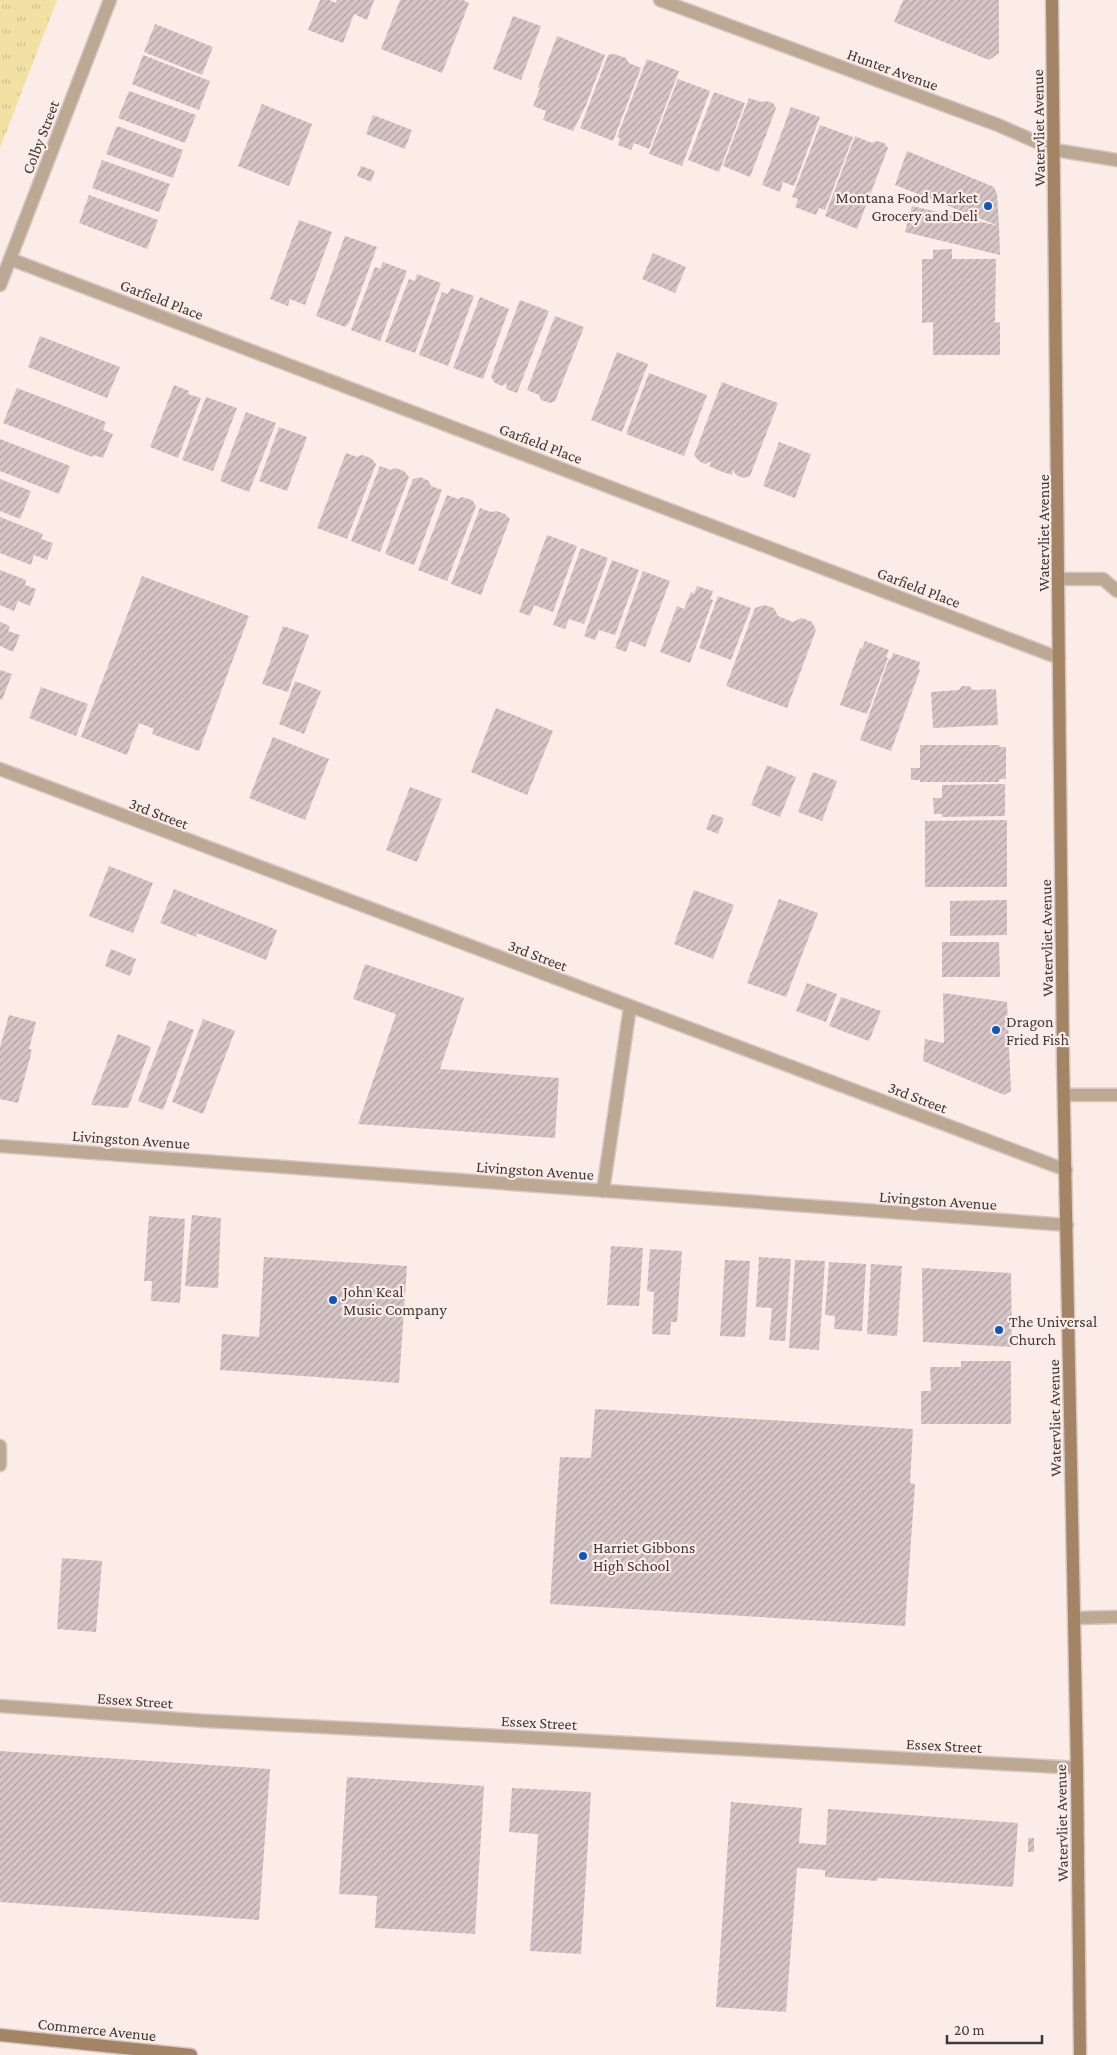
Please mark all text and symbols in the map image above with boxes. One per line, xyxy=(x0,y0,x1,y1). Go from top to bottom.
street label: Hunter Avenue xyxy=(845,45,941,94)
street label: Watervliet Avenue xyxy=(1029,69,1048,187)
street label: Colby Street xyxy=(19,97,63,177)
place label: Montana Food Market Grocery and Deli xyxy=(836,189,979,225)
marker: Montana Food Market Grocery and Deli xyxy=(982,200,994,212)
street label: Garfield Place xyxy=(118,276,206,323)
street label: Garfield Place xyxy=(497,420,585,467)
street label: Watervliet Avenue xyxy=(1035,474,1052,592)
street label: Garfield Place xyxy=(875,564,963,611)
street label: 3rd Street xyxy=(127,794,191,833)
street label: Watervliet Avenue xyxy=(1037,879,1056,997)
street label: 3rd Street xyxy=(506,936,570,975)
place label: Dragon Fried Fish xyxy=(1006,1013,1069,1048)
marker: Dragon Fried Fish xyxy=(990,1024,1002,1036)
street label: 3rd Street xyxy=(886,1078,950,1117)
street label: Livingston Avenue xyxy=(71,1127,190,1153)
street label: Livingston Avenue xyxy=(475,1158,594,1184)
street label: Livingston Avenue xyxy=(878,1188,997,1214)
place label: John Keal Music Company xyxy=(341,1283,447,1319)
marker: John Keal Music Company xyxy=(327,1294,339,1306)
place label: The Universal Church xyxy=(1009,1313,1097,1348)
marker: The Universal Church xyxy=(993,1324,1005,1336)
street label: Watervliet Avenue xyxy=(1045,1359,1064,1477)
place label: Harriet Gibbons High School xyxy=(593,1539,695,1575)
marker: Harriet Gibbons High School xyxy=(577,1550,589,1562)
street label: Essex Street xyxy=(96,1689,174,1712)
street label: Essex Street xyxy=(501,1712,578,1733)
street label: Essex Street xyxy=(906,1735,983,1756)
street label: Watervliet Avenue xyxy=(1052,1764,1071,1882)
scale bar xyxy=(947,2012,1042,2044)
street label: Commerce Avenue xyxy=(37,2015,157,2044)
text: 20 m xyxy=(954,2022,985,2038)

